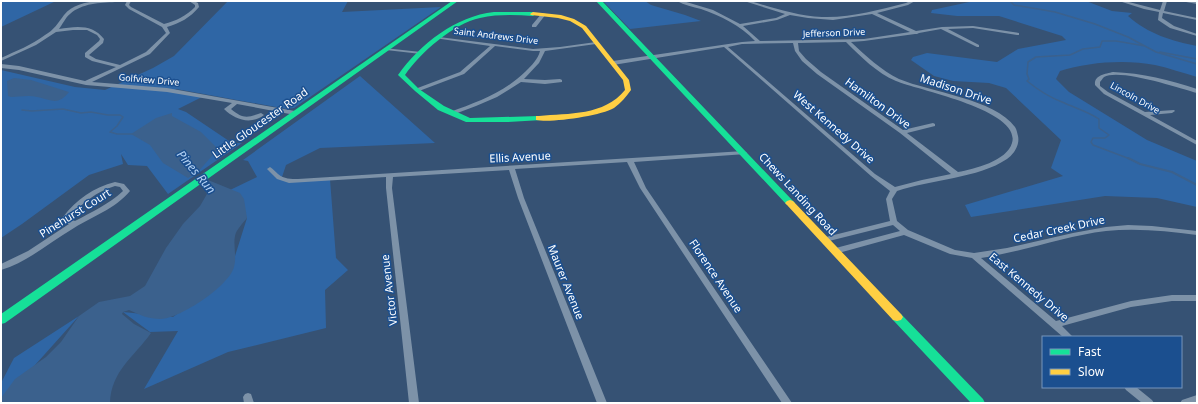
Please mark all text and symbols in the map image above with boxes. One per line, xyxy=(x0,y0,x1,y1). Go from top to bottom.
street label: Saint Andrews Drive xyxy=(453,24,539,47)
street label: Jefferson Drive xyxy=(802,25,865,40)
street label: Golfview Drive xyxy=(118,70,180,89)
street label: Madison Drive xyxy=(918,70,994,107)
street label: Hamilton Drive xyxy=(842,74,914,132)
street label: Lincoln Drive xyxy=(1108,79,1162,117)
street label: Little Gloucester Road xyxy=(209,84,311,161)
street label: West Kennedy Drive xyxy=(790,87,878,166)
water label: Pines Run xyxy=(173,146,220,197)
street label: Ellis Avenue xyxy=(489,147,551,166)
street label: Chews Landing Road xyxy=(756,149,841,238)
street label: Pinehurst Court xyxy=(36,185,113,241)
street label: Cedar Creek Drive xyxy=(1012,211,1106,246)
street label: Florence Avenue xyxy=(686,236,747,315)
street label: Maurer Avenue xyxy=(545,242,588,321)
street label: East Kennedy Drive xyxy=(986,249,1072,324)
street label: Victor Avenue xyxy=(377,254,400,326)
legend xyxy=(1042,336,1182,388)
text: Fast xyxy=(1078,343,1102,360)
text: Slow xyxy=(1078,363,1105,380)

